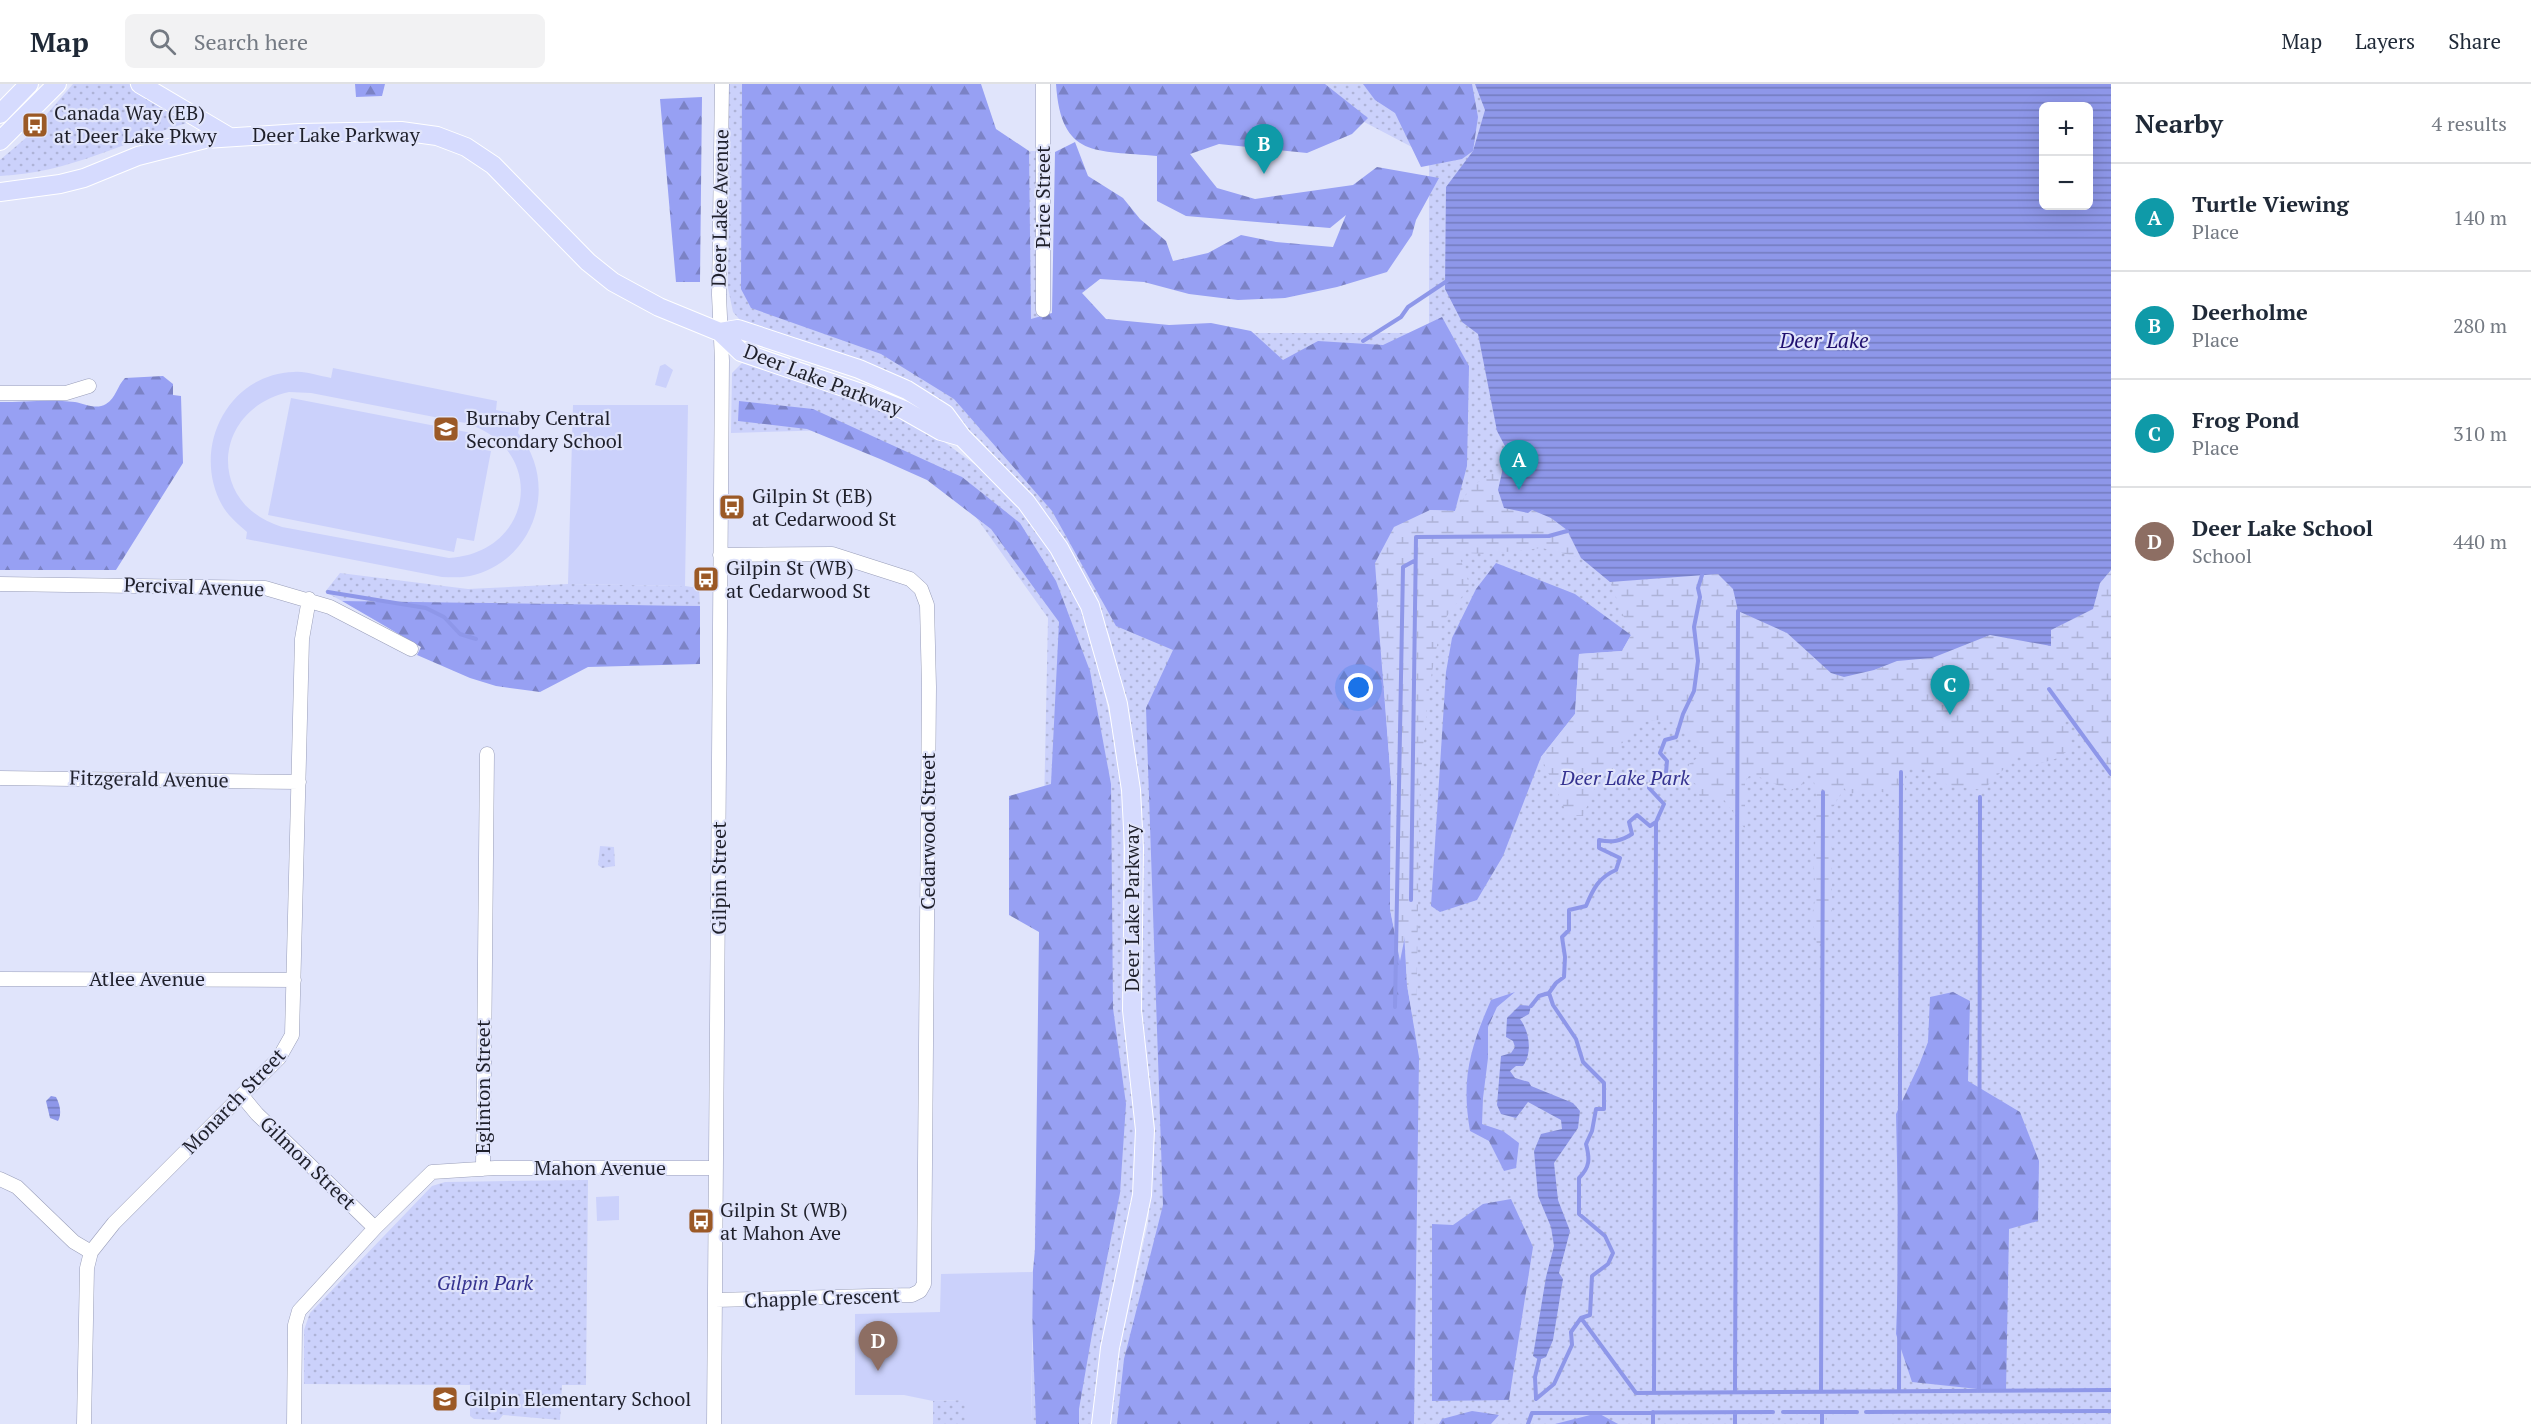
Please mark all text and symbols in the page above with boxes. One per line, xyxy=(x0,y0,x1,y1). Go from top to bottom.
search box xyxy=(125,14,545,68)
text: Map xyxy=(30,23,89,60)
icon: search xyxy=(146,25,179,58)
text: Search here xyxy=(194,27,308,56)
text: Map xyxy=(2281,27,2322,55)
text: Layers xyxy=(2355,27,2415,55)
text: Share xyxy=(2448,27,2501,55)
place label: Canada Way (EB) at Deer Lake Pkwy xyxy=(54,99,218,149)
map controls xyxy=(2039,102,2093,210)
button: + xyxy=(2039,102,2093,156)
text: Nearby xyxy=(2135,106,2223,140)
bus stop icon: Canada Way (EB) at Deer Lake Pkwy xyxy=(20,110,50,140)
text: 4 results xyxy=(2432,110,2507,137)
street label: Deer Lake Parkway xyxy=(252,121,421,148)
pin: B xyxy=(1244,124,1284,174)
street label: Deer Lake Avenue xyxy=(705,129,734,287)
street label: Price Street xyxy=(1029,145,1056,248)
button: − xyxy=(2039,156,2093,210)
text: Turtle Viewing xyxy=(2192,189,2349,218)
text: A xyxy=(2147,204,2162,231)
text: 140 m xyxy=(2453,204,2507,231)
text: Place xyxy=(2192,218,2239,245)
text: Deerholme xyxy=(2192,297,2308,326)
text: B xyxy=(2148,312,2161,339)
text: 280 m xyxy=(2453,312,2507,339)
water label: Deer Lake xyxy=(1779,326,1869,354)
text: Place xyxy=(2192,326,2239,353)
street label: Deer Lake Parkway xyxy=(740,337,907,422)
place label: Burnaby Central Secondary School xyxy=(466,404,623,454)
text: Frog Pond xyxy=(2192,405,2299,434)
school or university icon: Burnaby Central Secondary School xyxy=(431,414,461,444)
text: C xyxy=(2148,420,2161,447)
text: 310 m xyxy=(2453,420,2507,447)
text: Place xyxy=(2192,434,2239,461)
pin: A xyxy=(1500,440,1538,490)
place label: Gilpin St (EB) at Cedarwood St xyxy=(752,482,897,532)
bus stop icon: Gilpin St (EB) at Cedarwood St xyxy=(717,492,747,522)
text: Deer Lake School xyxy=(2192,513,2373,542)
text: D xyxy=(2147,528,2162,555)
text: 440 m xyxy=(2453,528,2507,555)
text: School xyxy=(2192,542,2252,569)
place label: Gilpin St (WB) at Cedarwood St xyxy=(726,554,871,604)
bus stop icon: Gilpin St (WB) at Cedarwood St xyxy=(691,564,721,594)
street label: Percival Avenue xyxy=(123,571,265,602)
pin: C xyxy=(1930,666,1970,715)
your location xyxy=(1344,673,1373,702)
street label: Cedarwood Street xyxy=(914,752,941,910)
street label: Fitzgerald Avenue xyxy=(69,764,229,793)
park label: Deer Lake Park xyxy=(1559,764,1690,791)
street label: Gilpin Street xyxy=(705,821,732,935)
street label: Deer Lake Parkway xyxy=(1118,823,1145,992)
street label: Atlee Avenue xyxy=(89,965,205,992)
street label: Eglinton Street xyxy=(469,1019,496,1154)
street label: Monarch Street xyxy=(176,1041,291,1159)
street label: Gilmon Street xyxy=(254,1110,363,1216)
street label: Mahon Avenue xyxy=(534,1154,666,1181)
place label: Gilpin St (WB) at Mahon Ave xyxy=(720,1196,848,1246)
bus stop icon: Gilpin St (WB) at Mahon Ave xyxy=(686,1206,716,1236)
park label: Gilpin Park xyxy=(437,1269,534,1296)
street label: Chapple Crescent xyxy=(744,1281,901,1314)
pin: D xyxy=(858,1322,898,1371)
school or university icon: Gilpin Elementary School xyxy=(430,1384,460,1414)
place label: Gilpin Elementary School xyxy=(464,1385,691,1412)

